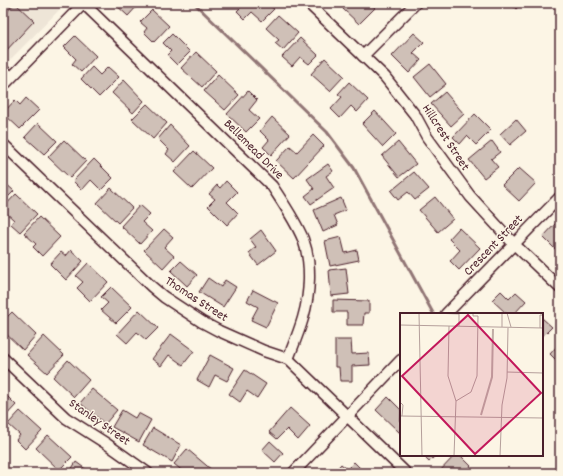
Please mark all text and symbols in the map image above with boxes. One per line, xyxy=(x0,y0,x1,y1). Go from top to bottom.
street label: Hillcrest Street xyxy=(416,101,474,175)
street label: Bellemead Drive xyxy=(218,115,288,185)
street label: Crescent Street xyxy=(460,211,528,281)
street label: Thomas Street xyxy=(161,272,232,328)
inset map xyxy=(400,313,543,456)
street label: Stanley Street xyxy=(64,395,134,451)

